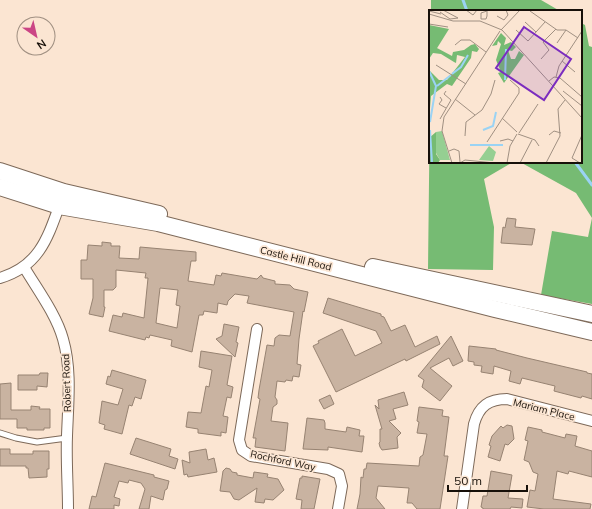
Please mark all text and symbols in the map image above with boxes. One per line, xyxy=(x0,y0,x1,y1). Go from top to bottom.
inset map xyxy=(429,10,582,163)
north arrow xyxy=(16,16,56,56)
text: N xyxy=(34,36,49,52)
street label: Castle Hill Road xyxy=(259,243,333,274)
street label: Robert Road xyxy=(59,354,74,412)
street label: Mariam Place xyxy=(512,396,576,423)
street label: Rochford Way xyxy=(249,447,317,474)
scale bar xyxy=(448,467,527,493)
text: 50 m xyxy=(454,473,482,488)

